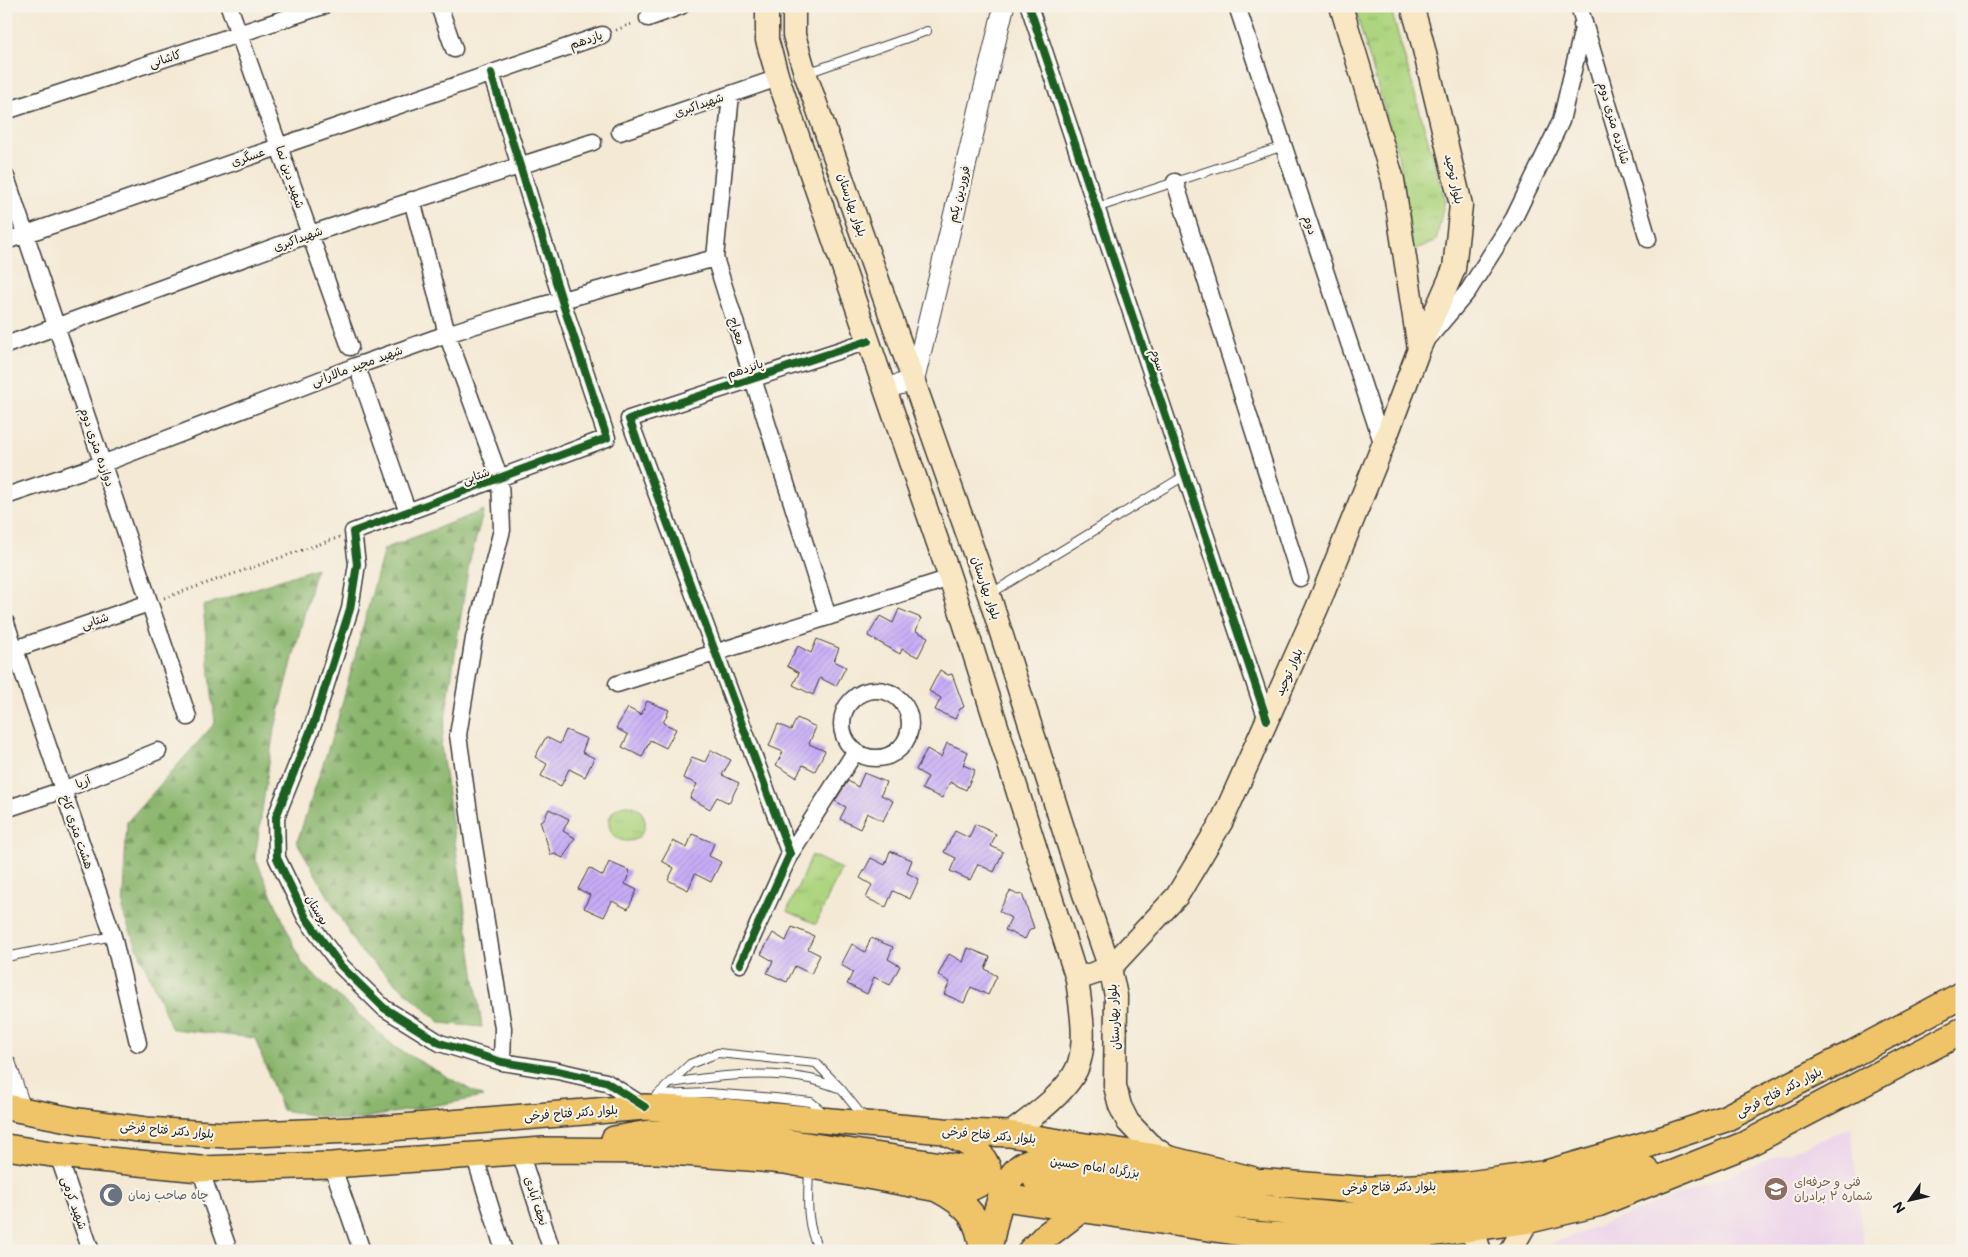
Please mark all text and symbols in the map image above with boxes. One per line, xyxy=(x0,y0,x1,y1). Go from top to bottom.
street label: یازدهم xyxy=(567,26,605,54)
street label: کاشانی xyxy=(147,45,183,72)
street label: شانزده متری دوم xyxy=(1594,80,1634,166)
street label: شهیداکبری xyxy=(672,88,726,121)
street label: عسگری xyxy=(229,143,267,169)
street label: شهید دین نما xyxy=(273,143,309,210)
street label: بلوار توحید xyxy=(1441,152,1468,205)
street label: فروردین یکم xyxy=(943,164,975,224)
street label: بلوار بهارستان xyxy=(834,171,871,239)
street label: دوم xyxy=(1298,213,1322,237)
street label: شهیداکبری xyxy=(271,222,325,255)
street label: معراج xyxy=(724,315,750,347)
street label: شهید مجید مالارانی xyxy=(309,341,405,390)
street label: سوم xyxy=(1146,346,1170,374)
street label: پانزدهم xyxy=(724,355,766,383)
street label: دوازده متری دوم xyxy=(75,405,119,489)
street label: شتابی xyxy=(460,463,492,488)
street label: بلوار بهارستان xyxy=(968,554,1005,622)
street label: شتابی xyxy=(79,608,111,633)
street label: بلوار توحید xyxy=(1270,645,1307,698)
street label: آریا xyxy=(73,770,94,791)
street label: هشت متری کاخ xyxy=(56,793,98,872)
street label: بوستان xyxy=(302,891,333,928)
street label: بلوار بهارستان xyxy=(1103,984,1124,1051)
street label: بلوار دکتر فتاح فرخی xyxy=(1733,1063,1825,1121)
street label: بلوار دکتر فتاح فرخی xyxy=(523,1101,619,1125)
street label: بلوار دکتر فتاح فرخی xyxy=(119,1117,215,1143)
street label: بلوار دکتر فتاح فرخی xyxy=(941,1122,1037,1148)
street label: بزرگراه امام حسین xyxy=(1049,1152,1141,1182)
place label: فنی و حرفه‌ای شماره ۲ برادران xyxy=(1794,1173,1873,1204)
street label: شهید کرمی xyxy=(57,1174,91,1232)
street label: نجف آبادی xyxy=(521,1174,552,1228)
north arrow xyxy=(1886,1174,1936,1224)
school or university icon: فنی و حرفه‌ای شماره ۲ برادران xyxy=(1763,1176,1789,1202)
street label: بلوار دکتر فتاح فرخی xyxy=(1342,1177,1436,1197)
mosque icon: چاه صاحب زمان xyxy=(98,1182,124,1208)
place label: چاه صاحب زمان xyxy=(128,1186,208,1203)
text: N xyxy=(1888,1198,1910,1217)

